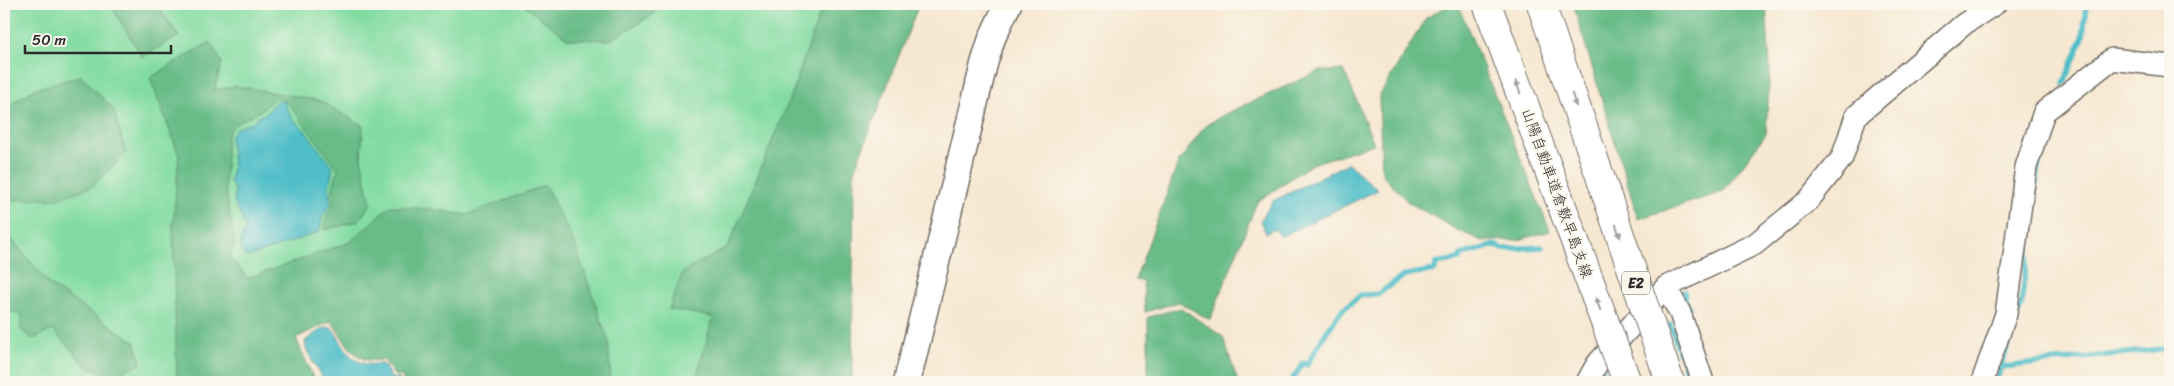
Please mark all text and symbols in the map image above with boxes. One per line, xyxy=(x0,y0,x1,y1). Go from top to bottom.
scale bar xyxy=(25,22,171,54)
text: 50 m xyxy=(32,27,67,53)
one-way arrow xyxy=(1514,79,1522,94)
one-way arrow xyxy=(1570,92,1578,107)
street label: 山陽自動車道倉敷早島支線 xyxy=(1514,104,1600,282)
one-way arrow xyxy=(1615,224,1623,239)
road number: E2 xyxy=(1622,272,1650,294)
one-way arrow xyxy=(1594,296,1601,311)

